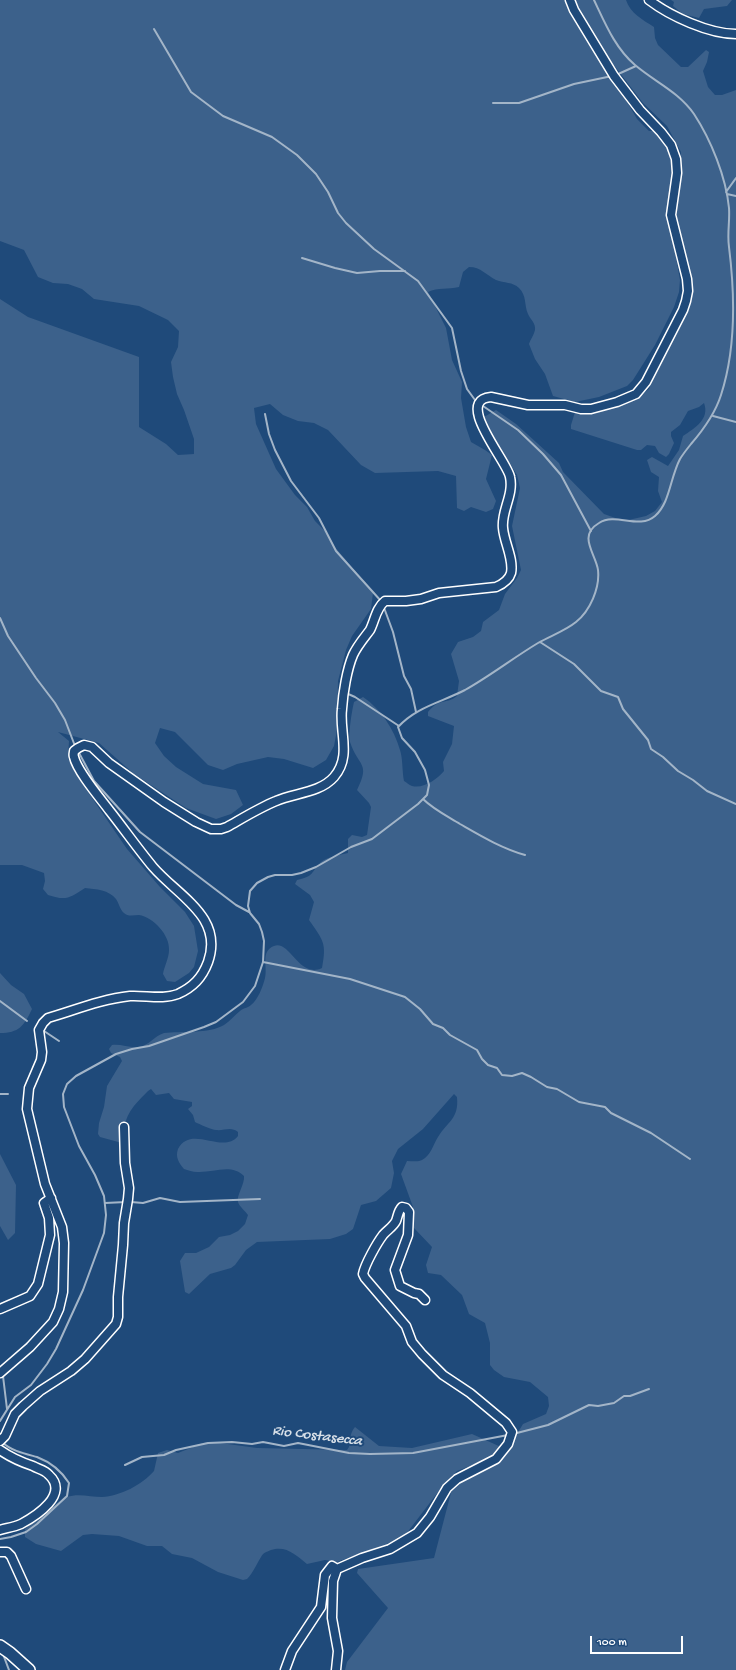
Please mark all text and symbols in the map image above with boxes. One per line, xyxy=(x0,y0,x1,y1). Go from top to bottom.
water label: Rio Costasecca xyxy=(271,1423,363,1451)
scale bar xyxy=(592,1628,685,1654)
text: 100 m xyxy=(597,1636,627,1650)

